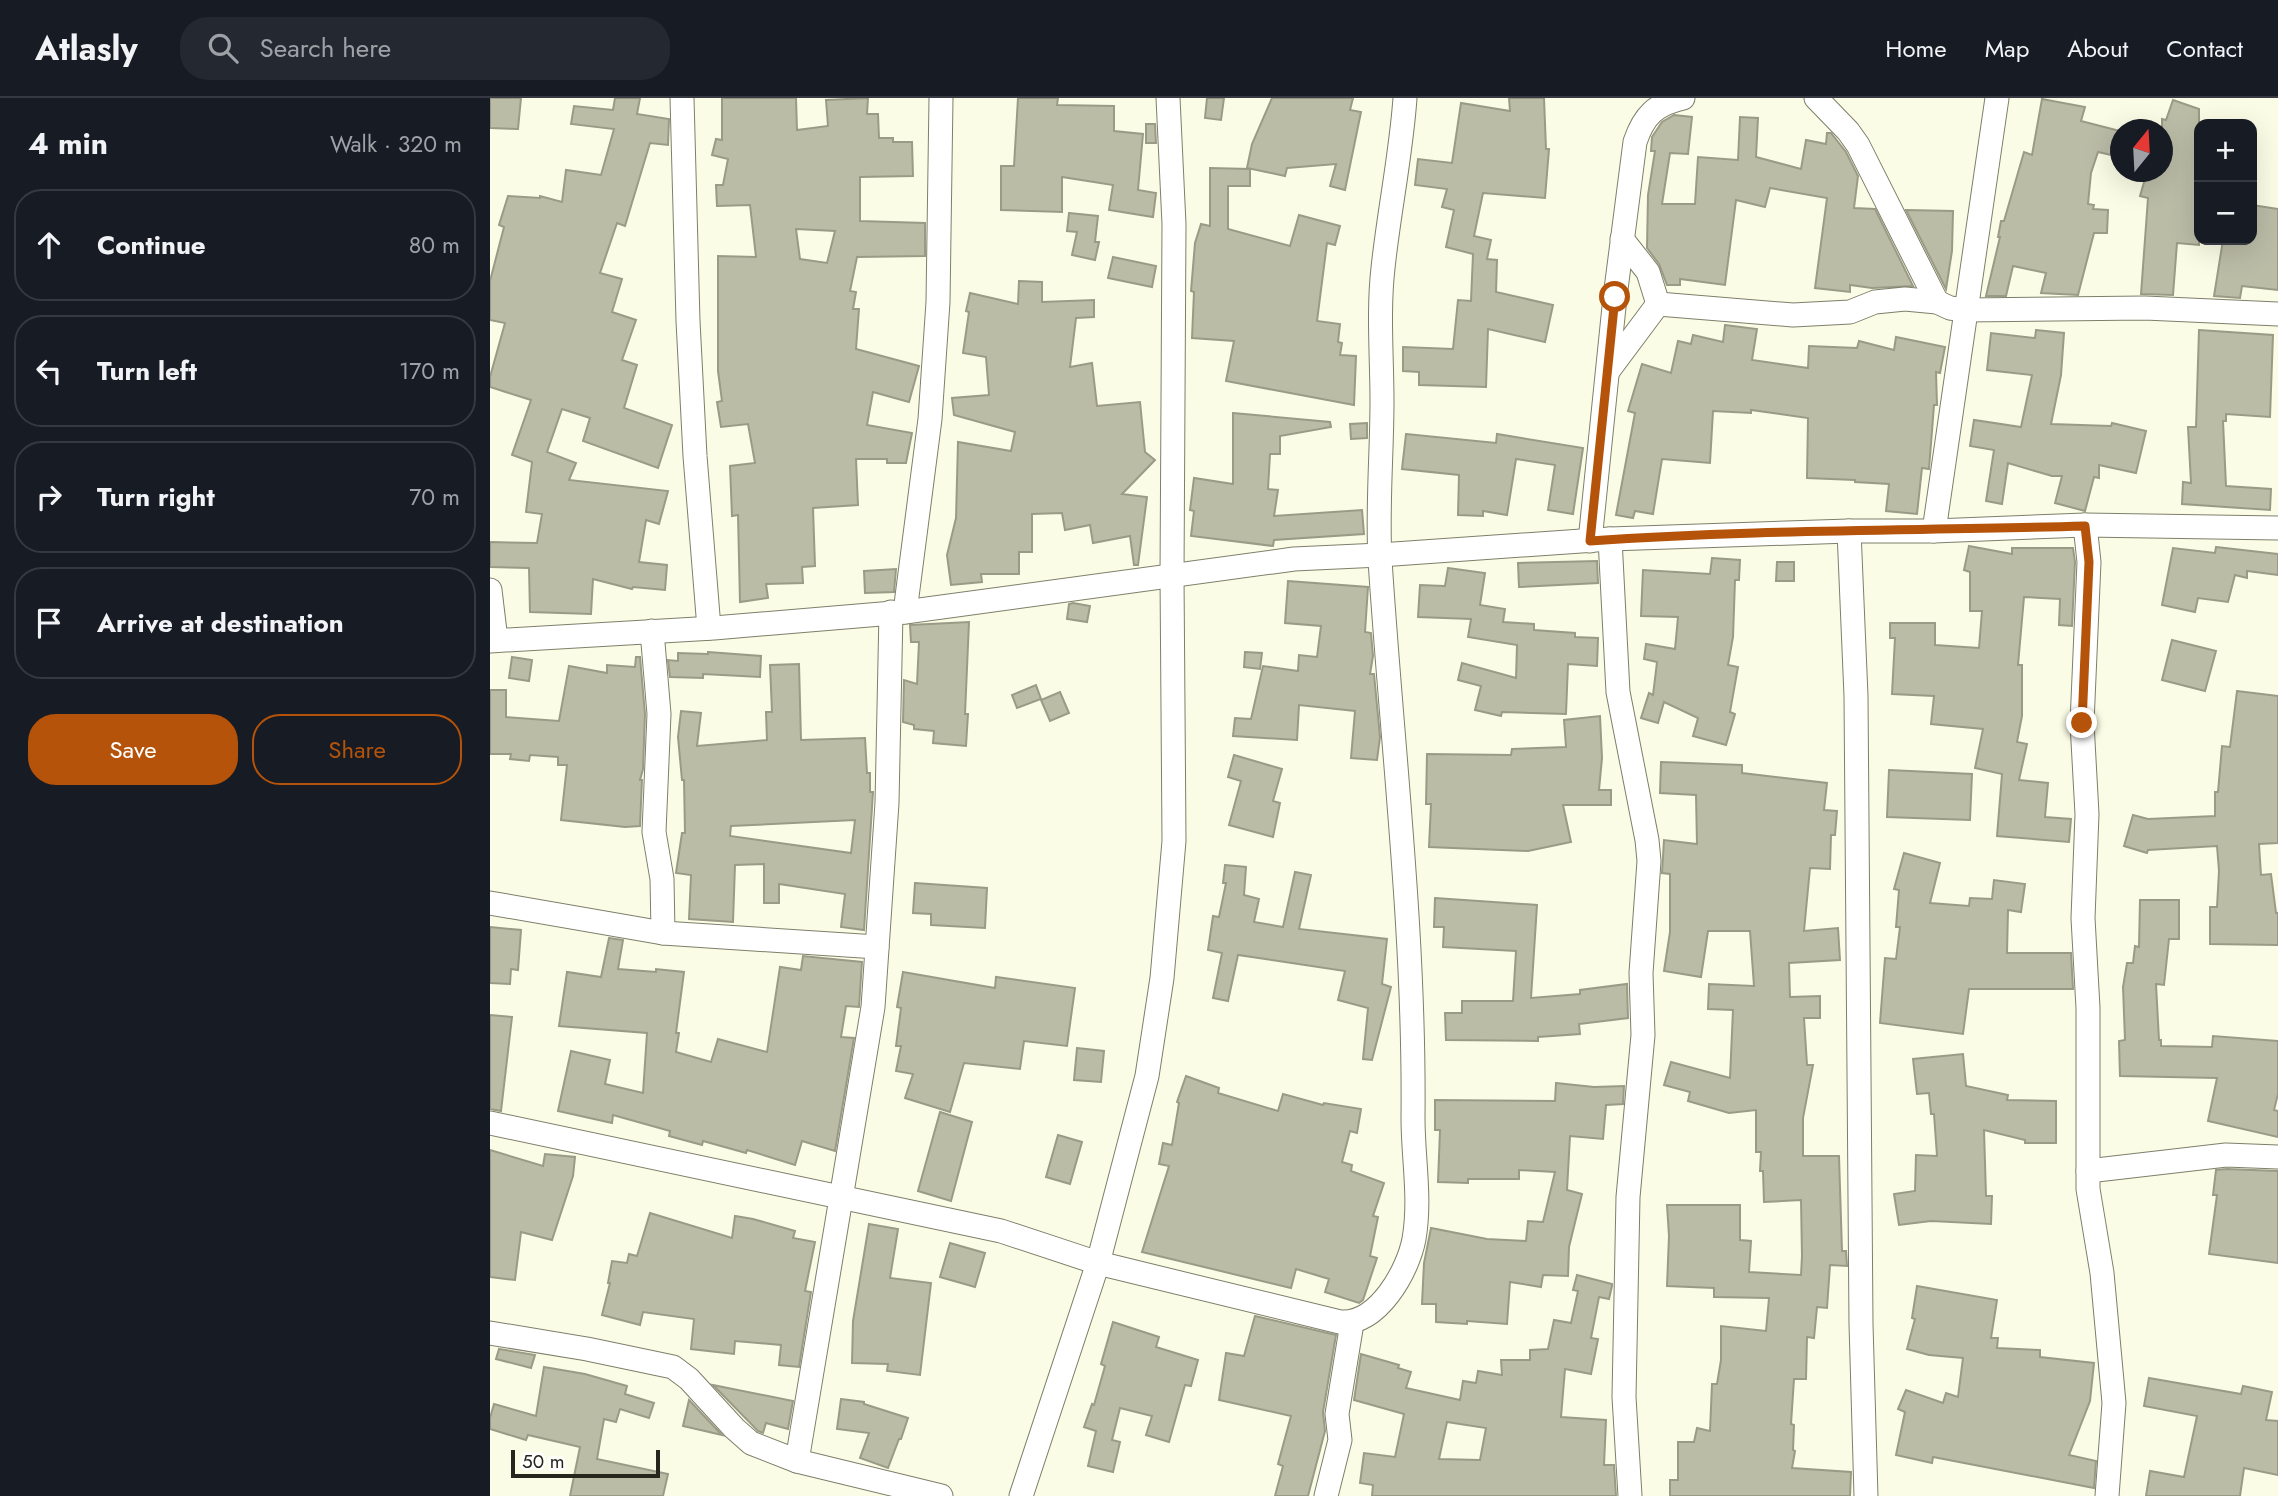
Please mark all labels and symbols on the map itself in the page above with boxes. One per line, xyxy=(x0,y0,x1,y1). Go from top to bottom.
north arrow xyxy=(2110,119,2173,182)
route start xyxy=(1599,281,1630,312)
route end xyxy=(2066,707,2097,738)
scale bar xyxy=(511,1447,660,1479)

